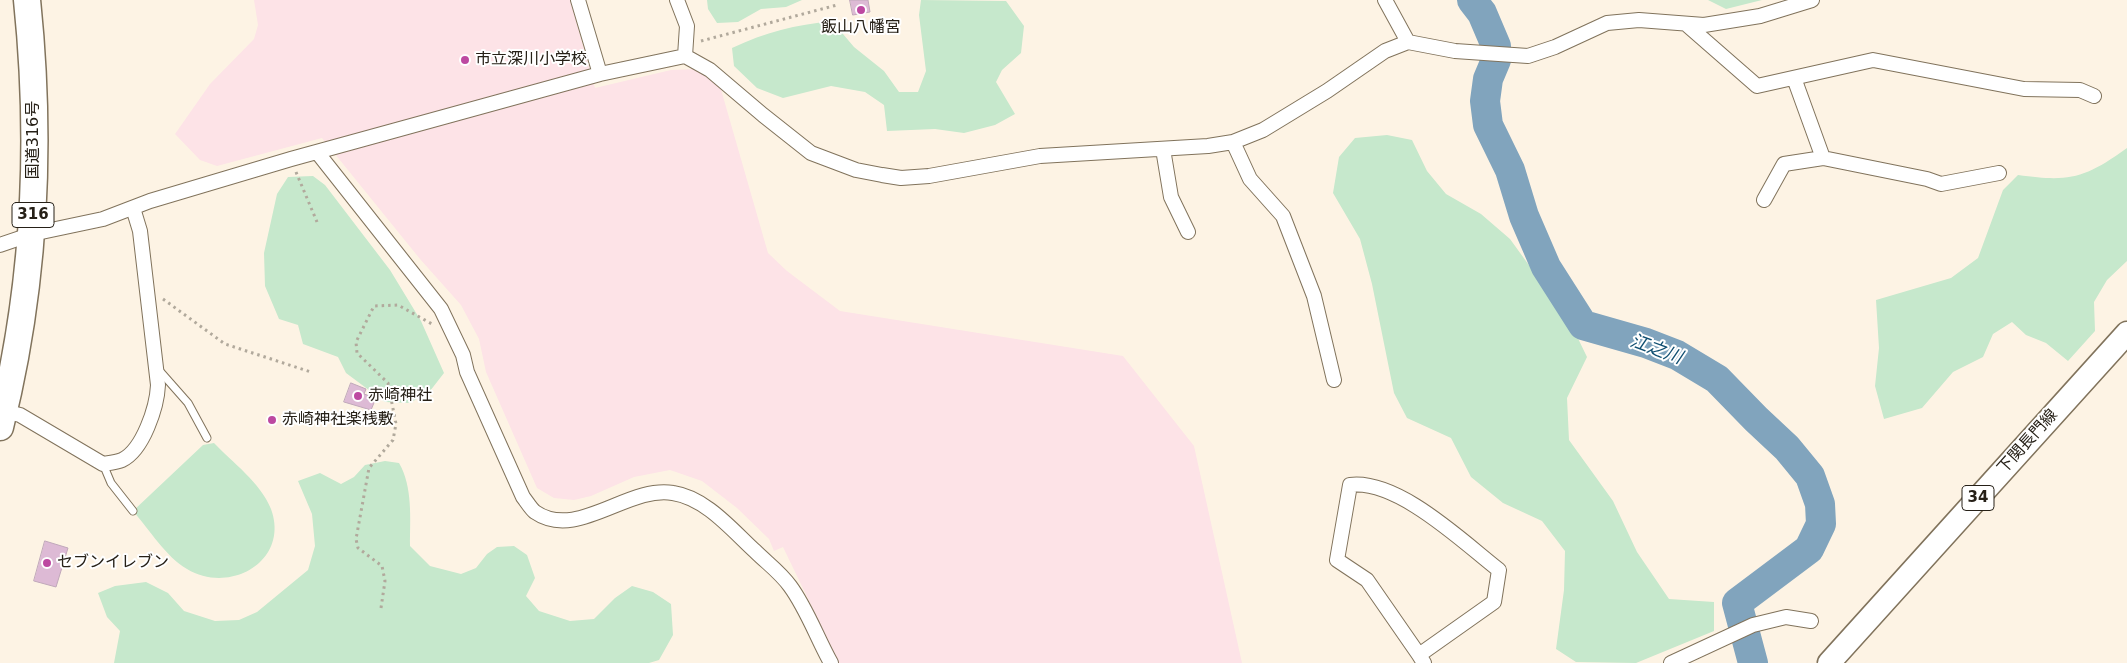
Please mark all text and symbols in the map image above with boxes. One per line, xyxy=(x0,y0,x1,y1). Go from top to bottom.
marker: 飯山八幡宮 xyxy=(855,4,867,16)
place label: 飯山八幡宮 xyxy=(821,18,901,38)
place label: 市立深川小学校 xyxy=(475,50,587,70)
marker: 市立深川小学校 xyxy=(459,54,471,66)
street label: 国道316号 xyxy=(24,101,44,179)
road number: 316 xyxy=(12,202,54,228)
water label: 江之川 xyxy=(1627,331,1685,369)
place label: 赤崎神社 xyxy=(368,386,432,406)
marker: 赤崎神社 xyxy=(352,390,364,402)
street label: 下関長門線 xyxy=(1994,406,2062,478)
place label: 赤崎神社楽桟敷 xyxy=(282,410,394,430)
marker: 赤崎神社楽桟敷 xyxy=(266,414,278,426)
road number: 34 xyxy=(1962,486,1994,510)
place label: セブンイレブン xyxy=(57,553,169,573)
marker: セブンイレブン xyxy=(41,557,53,569)

